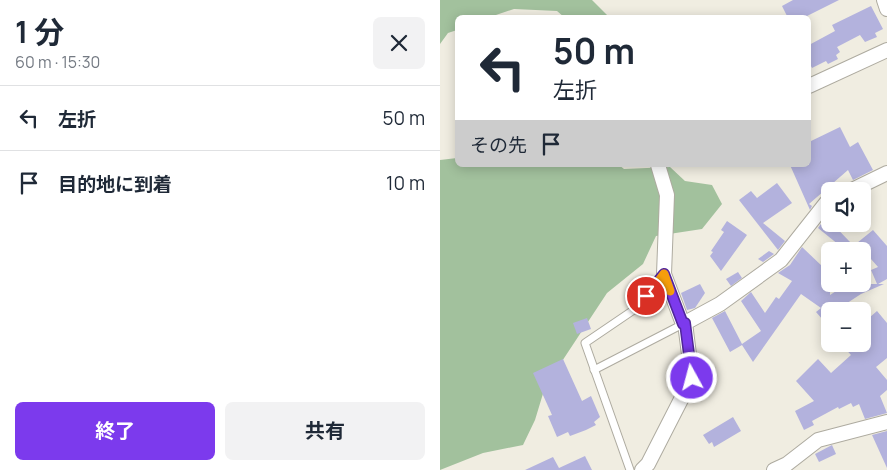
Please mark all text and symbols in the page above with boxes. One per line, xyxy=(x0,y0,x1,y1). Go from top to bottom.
text: 1 分 xyxy=(15,11,64,52)
button: close xyxy=(373,17,425,69)
text: 50 m xyxy=(553,27,635,75)
icon: left xyxy=(470,35,535,100)
text: 60 m · 15:30 xyxy=(15,51,100,73)
text: 左折 xyxy=(553,75,597,105)
icon: left xyxy=(15,104,43,132)
text: 50 m xyxy=(383,105,425,131)
text: 左折 xyxy=(58,106,96,132)
icon: arrive xyxy=(537,130,565,158)
text: その先 xyxy=(470,132,527,158)
icon: arrive xyxy=(15,169,43,197)
text: 10 m xyxy=(386,170,425,196)
text: 目的地に到着 xyxy=(58,171,172,197)
map controls xyxy=(821,182,871,352)
button: sound xyxy=(821,182,871,232)
button: + xyxy=(821,242,871,292)
pin xyxy=(625,275,667,317)
icon: arrive xyxy=(632,282,660,310)
button: − xyxy=(821,302,871,352)
position arrow xyxy=(665,351,717,403)
button: 終了 xyxy=(15,402,215,460)
button: 共有 xyxy=(225,402,425,460)

